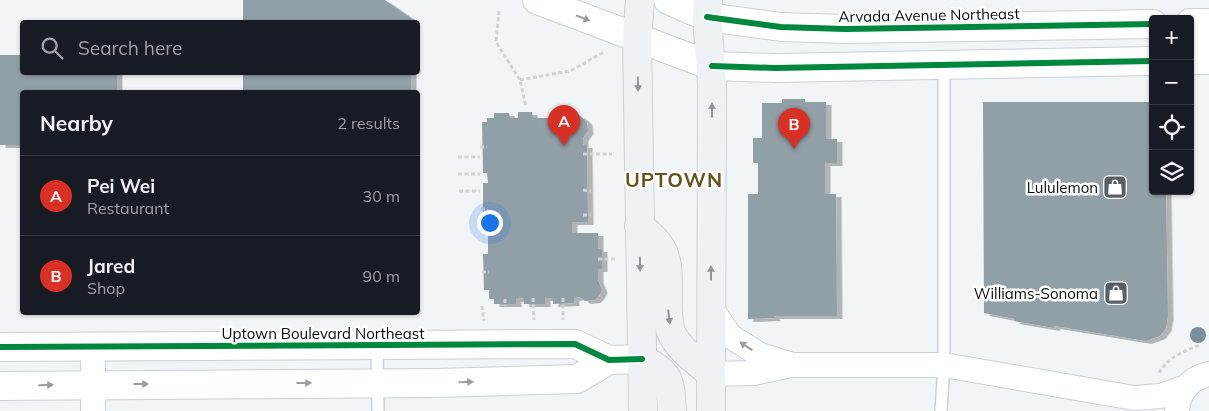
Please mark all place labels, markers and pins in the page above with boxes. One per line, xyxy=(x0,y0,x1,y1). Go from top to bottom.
pin: A xyxy=(548,105,580,146)
pin: B xyxy=(778,108,810,149)
shop icon: Lululemon xyxy=(1102,174,1128,200)
place label: Lululemon xyxy=(1027,178,1098,197)
shop icon: Williams-Sonoma xyxy=(1103,280,1129,306)
place label: Williams-Sonoma xyxy=(974,284,1098,303)

